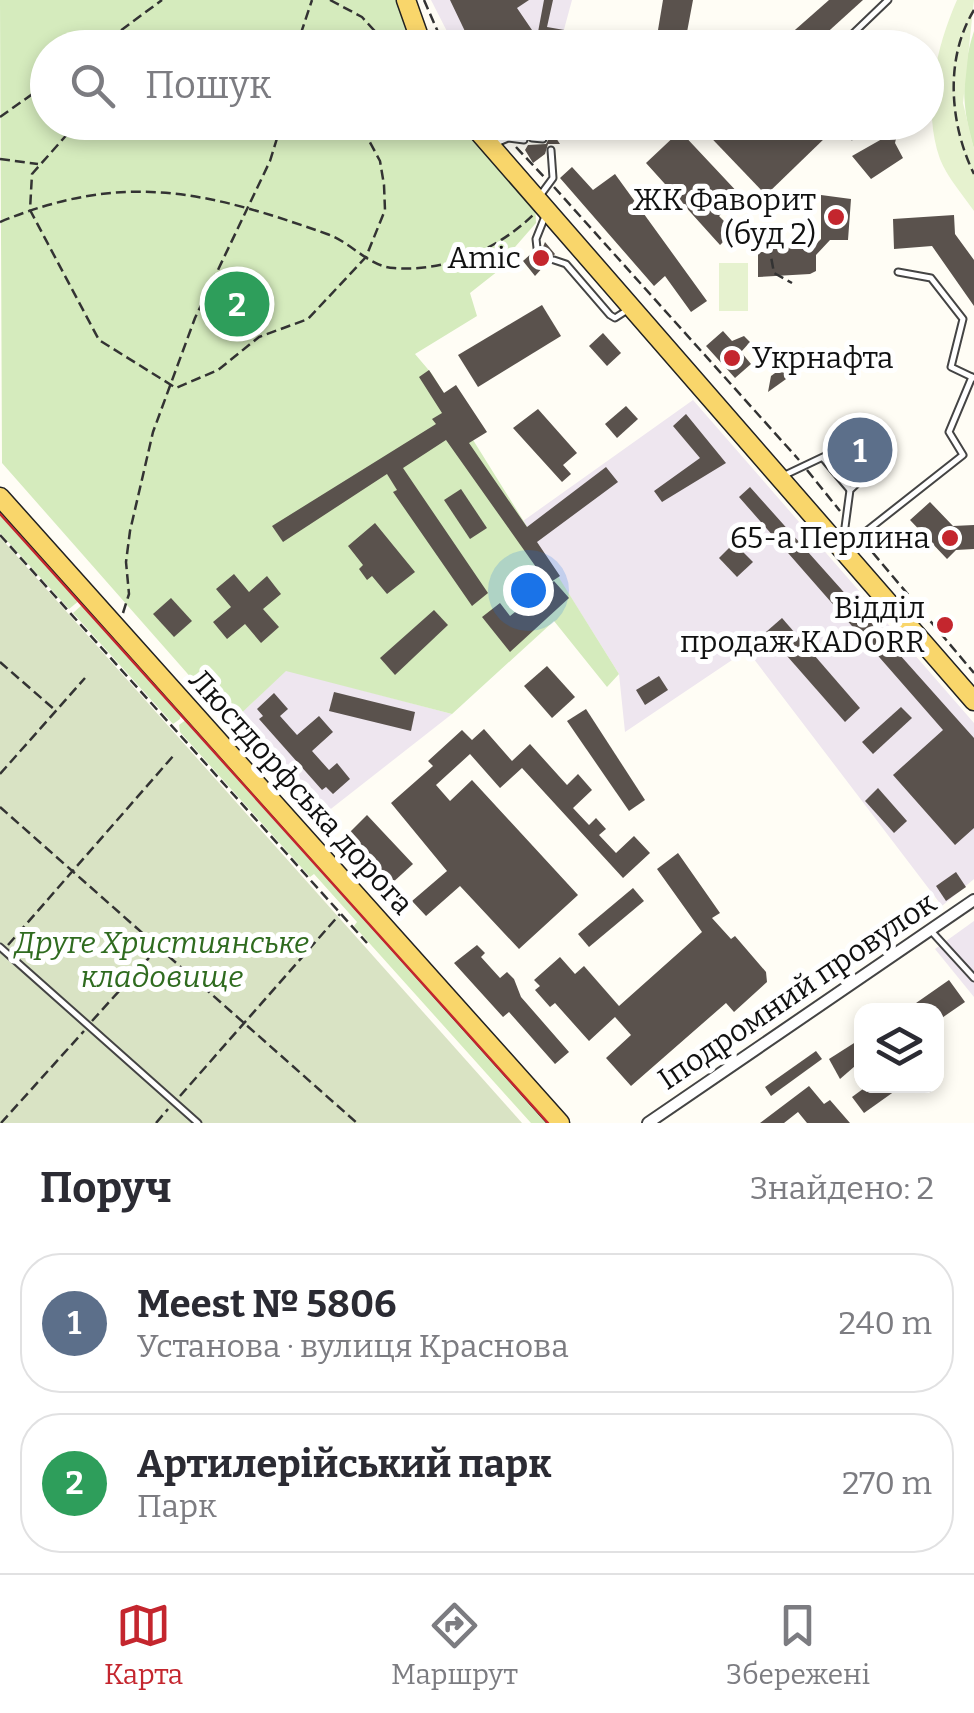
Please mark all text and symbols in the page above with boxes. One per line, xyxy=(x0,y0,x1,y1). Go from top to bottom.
search box xyxy=(30,30,944,140)
icon: search xyxy=(65,58,120,113)
text: Пошук xyxy=(145,62,271,108)
place label: ЖК Фаворит (буд 2) xyxy=(632,182,816,252)
marker: ЖК Фаворит (буд 2) xyxy=(825,206,847,228)
place label: Amic xyxy=(447,240,521,276)
marker: Amic xyxy=(530,247,552,269)
pin: 2 xyxy=(204,266,270,342)
place label: Укрнафта xyxy=(752,340,894,376)
marker: Укрнафта xyxy=(721,347,743,369)
pin: 1 xyxy=(828,412,892,488)
place label: 65-а Перлина xyxy=(730,520,930,556)
marker: 65-а Перлина xyxy=(939,527,961,549)
your location xyxy=(503,565,554,616)
place label: Відділ продаж KADORR xyxy=(680,590,925,660)
marker: Відділ продаж KADORR xyxy=(934,614,956,636)
street label: Люстдорфська дорога xyxy=(182,662,420,922)
street label: Іподромний провулок xyxy=(651,884,943,1097)
park label: Друге Християнське кладовище xyxy=(13,925,309,995)
map controls xyxy=(854,1003,944,1093)
button: layers xyxy=(854,1003,944,1093)
text: Поруч xyxy=(40,1163,172,1213)
text: Знайдено: 2 xyxy=(750,1169,934,1207)
text: Meest № 5806 xyxy=(137,1281,397,1327)
text: 1 xyxy=(68,1304,81,1342)
text: 240 m xyxy=(838,1304,932,1342)
text: Установа · вулиця Краснова xyxy=(137,1327,569,1365)
text: Артилерійський парк xyxy=(137,1441,551,1487)
text: 2 xyxy=(65,1464,84,1502)
text: 270 m xyxy=(842,1464,932,1502)
text: Парк xyxy=(137,1487,217,1525)
tab: Карта xyxy=(104,1598,183,1691)
tab: Маршрут xyxy=(391,1598,518,1691)
tab: Збережені xyxy=(726,1598,870,1691)

